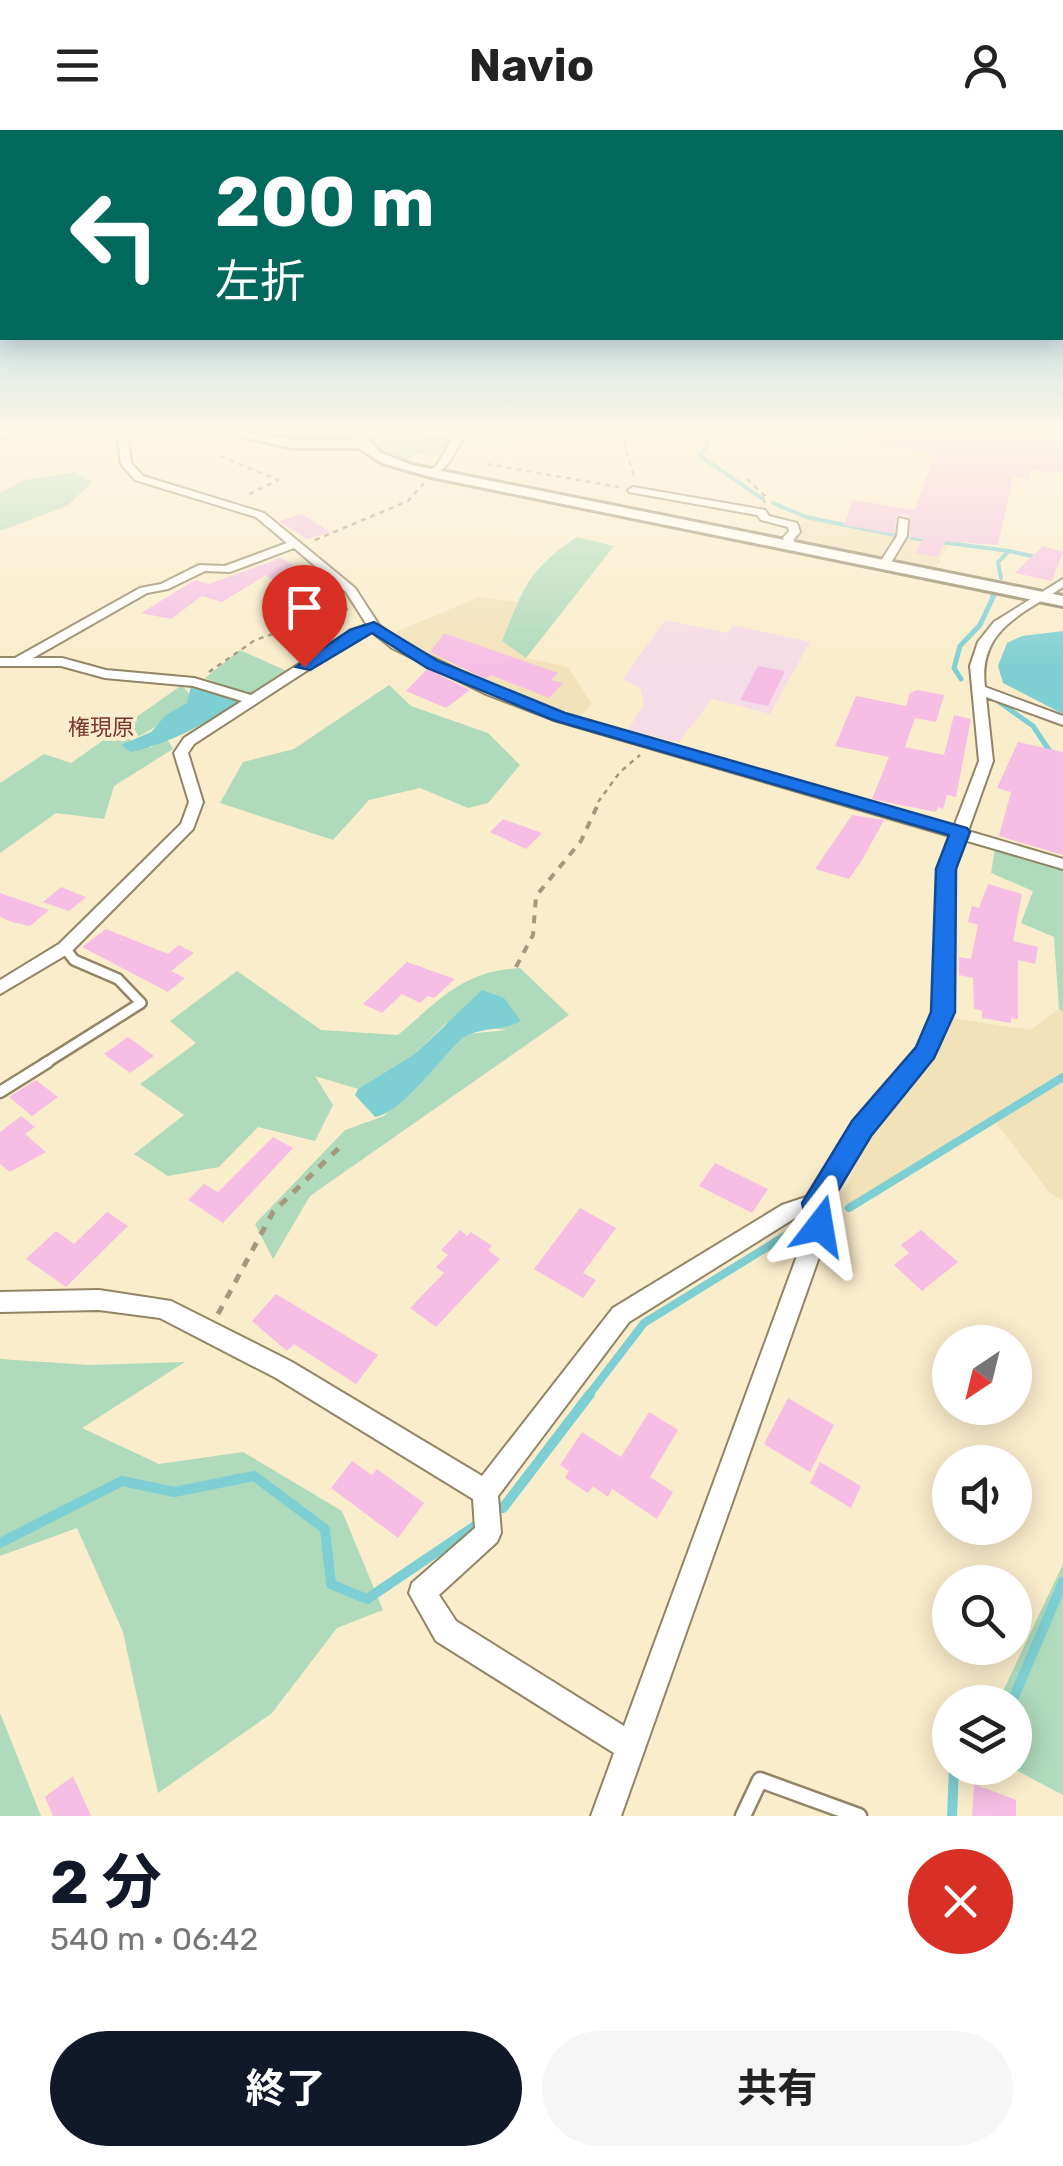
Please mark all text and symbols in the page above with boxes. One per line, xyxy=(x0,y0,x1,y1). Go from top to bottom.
icon: menu xyxy=(50,38,105,93)
icon: person xyxy=(958,38,1013,93)
text: Navio xyxy=(469,39,594,92)
text: 200 m xyxy=(215,161,435,244)
icon: left xyxy=(50,170,180,300)
text: 左折 xyxy=(215,255,305,308)
pin xyxy=(262,565,347,668)
icon: arrive xyxy=(277,580,332,635)
district label: 権現原 xyxy=(68,714,134,741)
position arrow xyxy=(768,1174,872,1278)
north arrow xyxy=(932,1325,1032,1425)
map controls xyxy=(932,1325,1032,1785)
button: sound xyxy=(932,1445,1032,1545)
button: search xyxy=(932,1565,1032,1665)
button: layers xyxy=(932,1685,1032,1785)
text: 2 分 xyxy=(50,1847,162,1918)
button: close xyxy=(908,1849,1013,1954)
text: 540 m · 06:42 xyxy=(50,1920,258,1958)
button: 終了 xyxy=(50,2031,522,2146)
button: 共有 xyxy=(542,2031,1013,2146)

